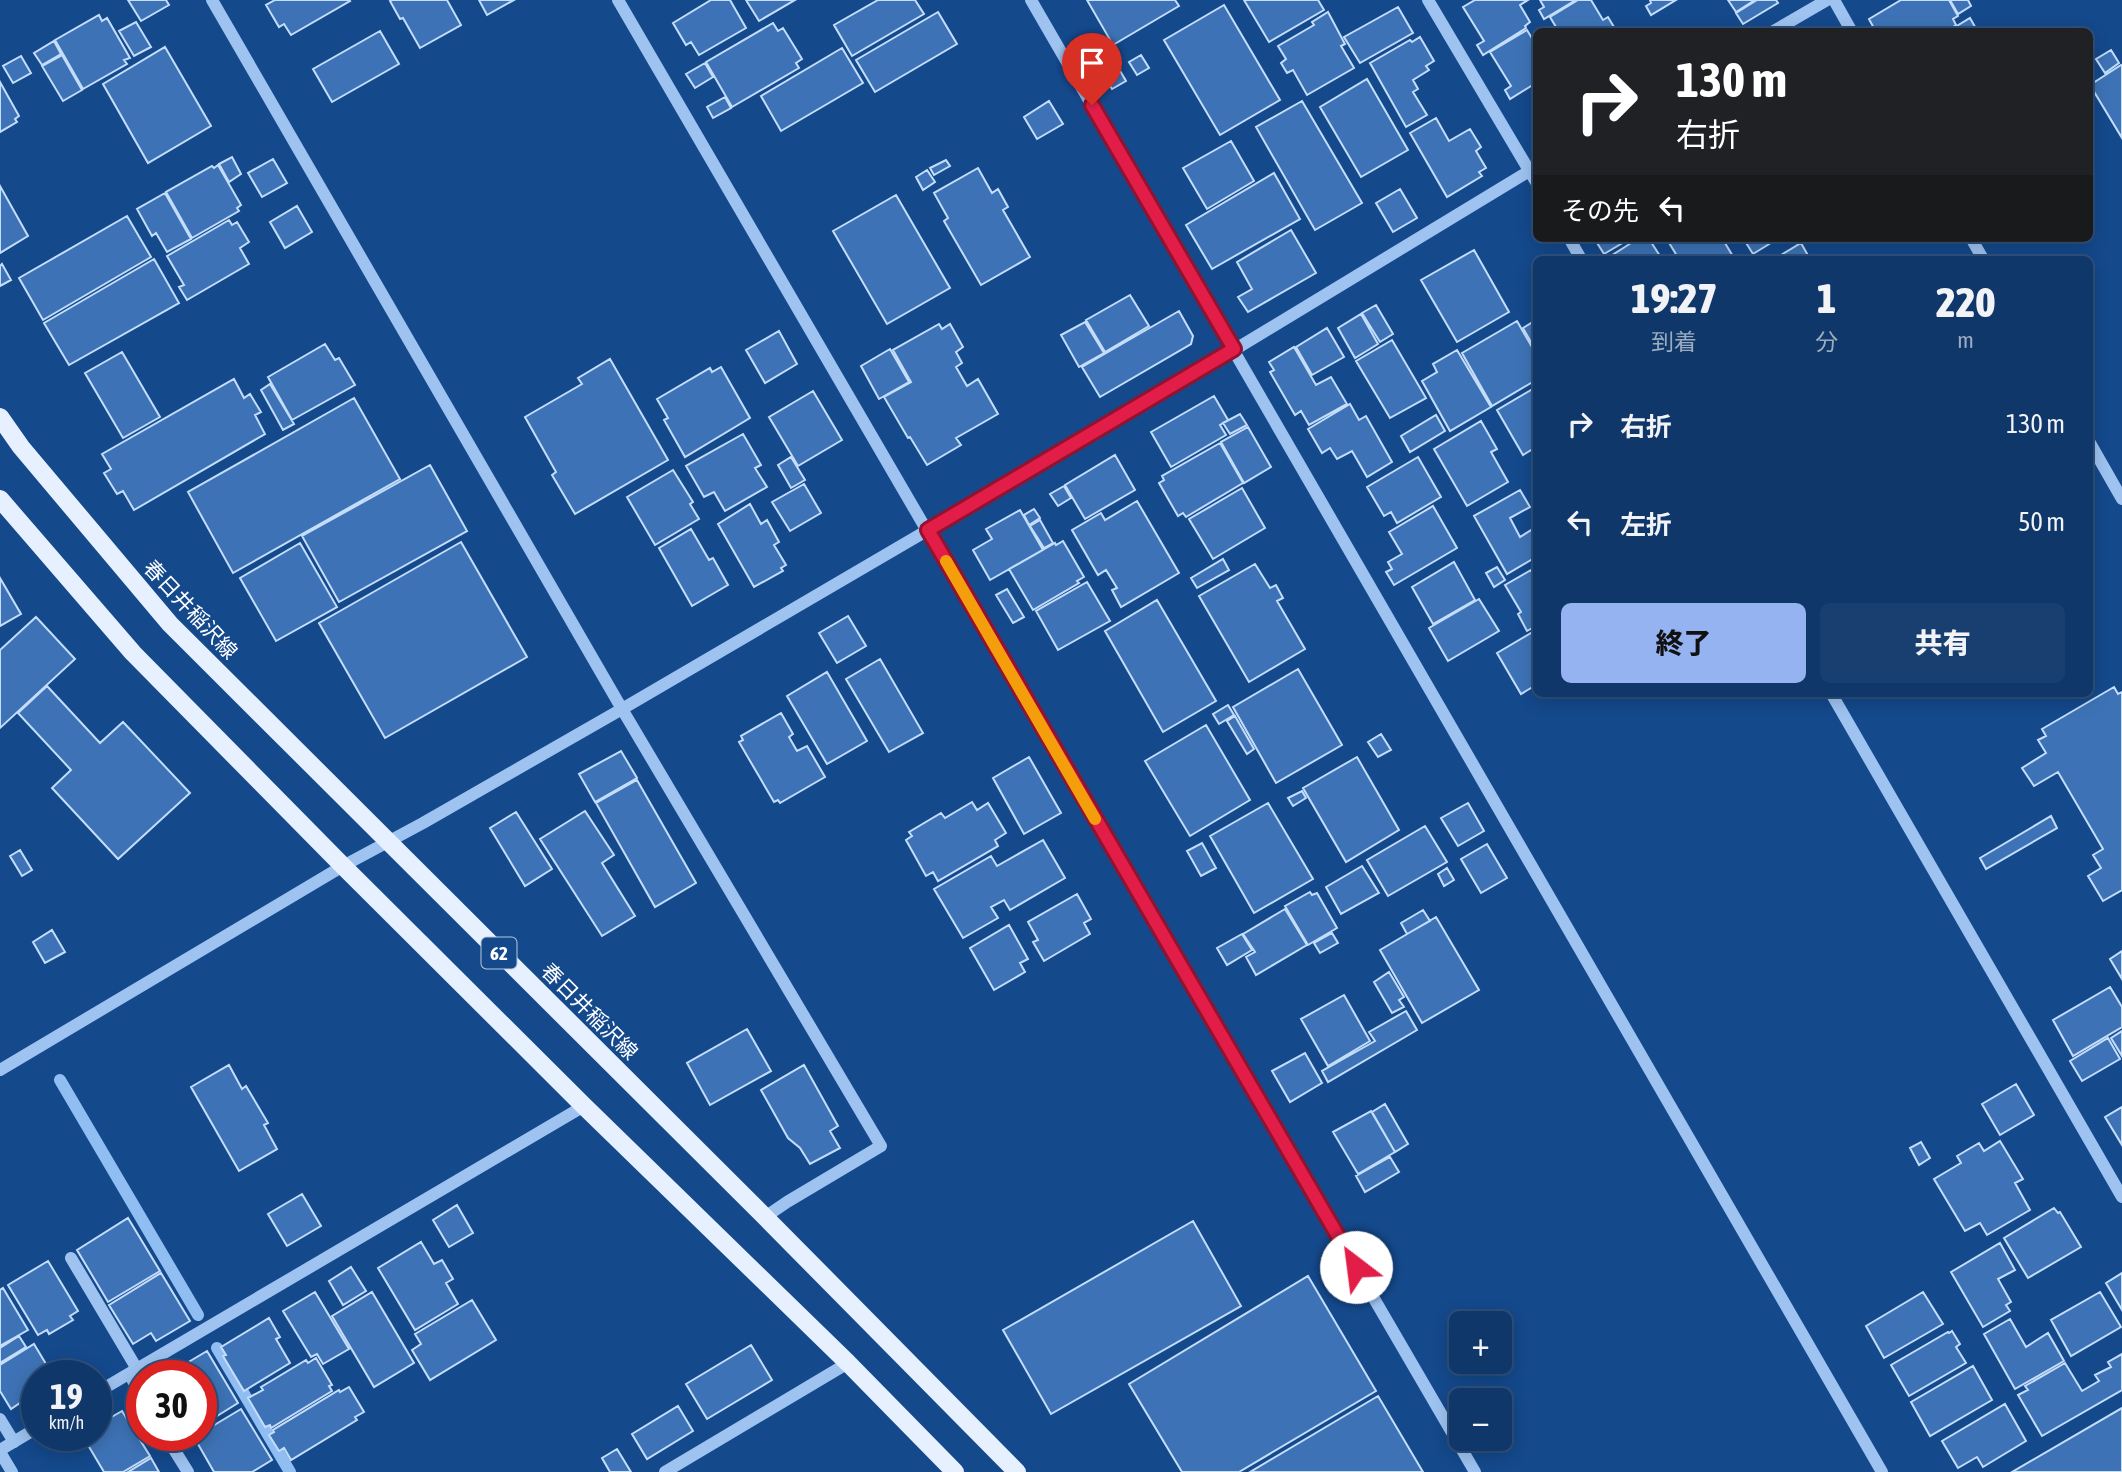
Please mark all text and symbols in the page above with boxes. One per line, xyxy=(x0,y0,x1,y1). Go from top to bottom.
pin xyxy=(1062,33,1122,105)
icon: arrive xyxy=(1073,44,1111,82)
text: 130 m xyxy=(1676,51,1787,107)
icon: right xyxy=(1561,56,1652,147)
text: 右折 xyxy=(1676,116,1740,153)
icon: left xyxy=(1653,189,1691,227)
text: その先 xyxy=(1561,196,1639,226)
text: 19:27 xyxy=(1631,274,1717,322)
text: 1 xyxy=(1817,274,1836,322)
text: 220 xyxy=(1936,278,1995,326)
text: m xyxy=(1957,327,1974,353)
text: 到着 xyxy=(1651,329,1697,355)
text: 分 xyxy=(1815,329,1838,355)
icon: right xyxy=(1561,405,1599,443)
text: 130 m xyxy=(2006,409,2065,439)
text: 右折 xyxy=(1620,412,1672,442)
icon: left xyxy=(1561,503,1599,541)
text: 50 m xyxy=(2018,507,2065,537)
text: 左折 xyxy=(1620,510,1672,540)
street label: 春日井稲沢線 xyxy=(139,555,243,663)
button: 終了 xyxy=(1561,603,1806,683)
button: 共有 xyxy=(1820,603,2065,683)
road number: 62 xyxy=(482,937,516,968)
street label: 春日井稲沢線 xyxy=(537,958,643,1064)
position arrow xyxy=(1319,1230,1393,1304)
map controls xyxy=(1449,1311,1512,1451)
button: + xyxy=(1449,1311,1512,1374)
speed limit sign: 30 xyxy=(126,1360,217,1451)
text: 19 xyxy=(50,1376,83,1416)
button: − xyxy=(1449,1388,1512,1451)
text: km/h xyxy=(49,1412,84,1433)

